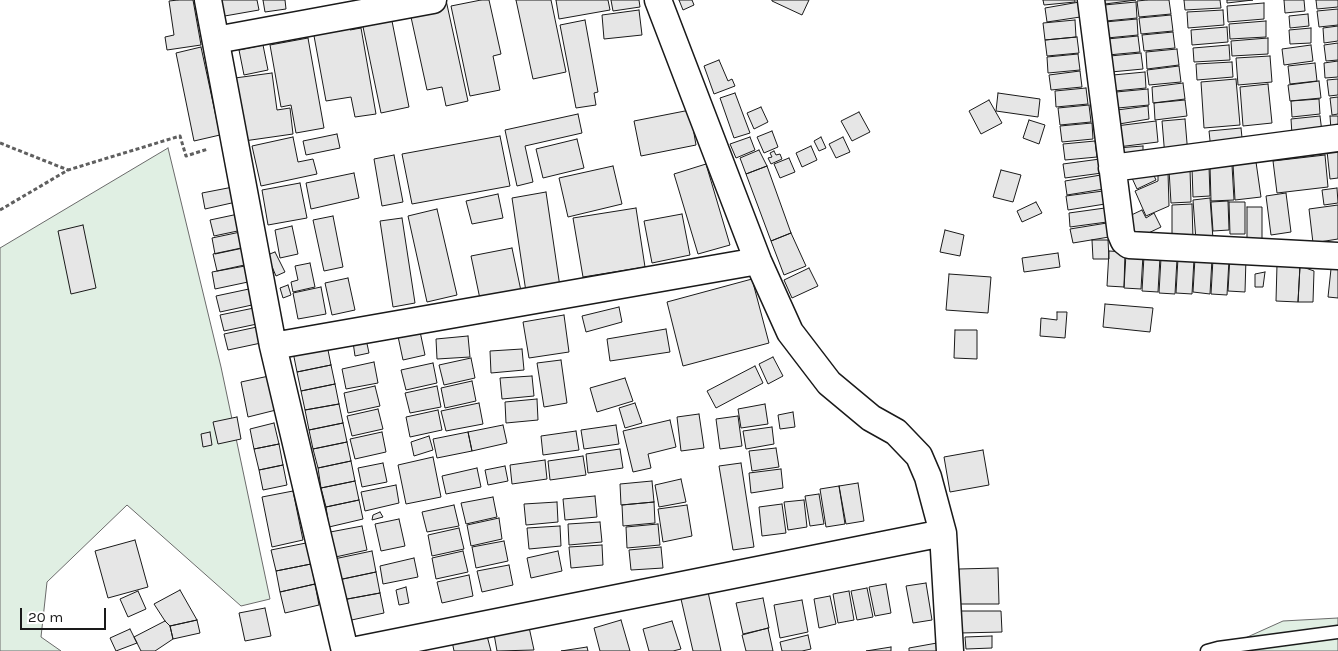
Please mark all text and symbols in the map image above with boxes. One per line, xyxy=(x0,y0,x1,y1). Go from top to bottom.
scale bar xyxy=(22,598,109,630)
text: 20 m xyxy=(28,608,63,626)

